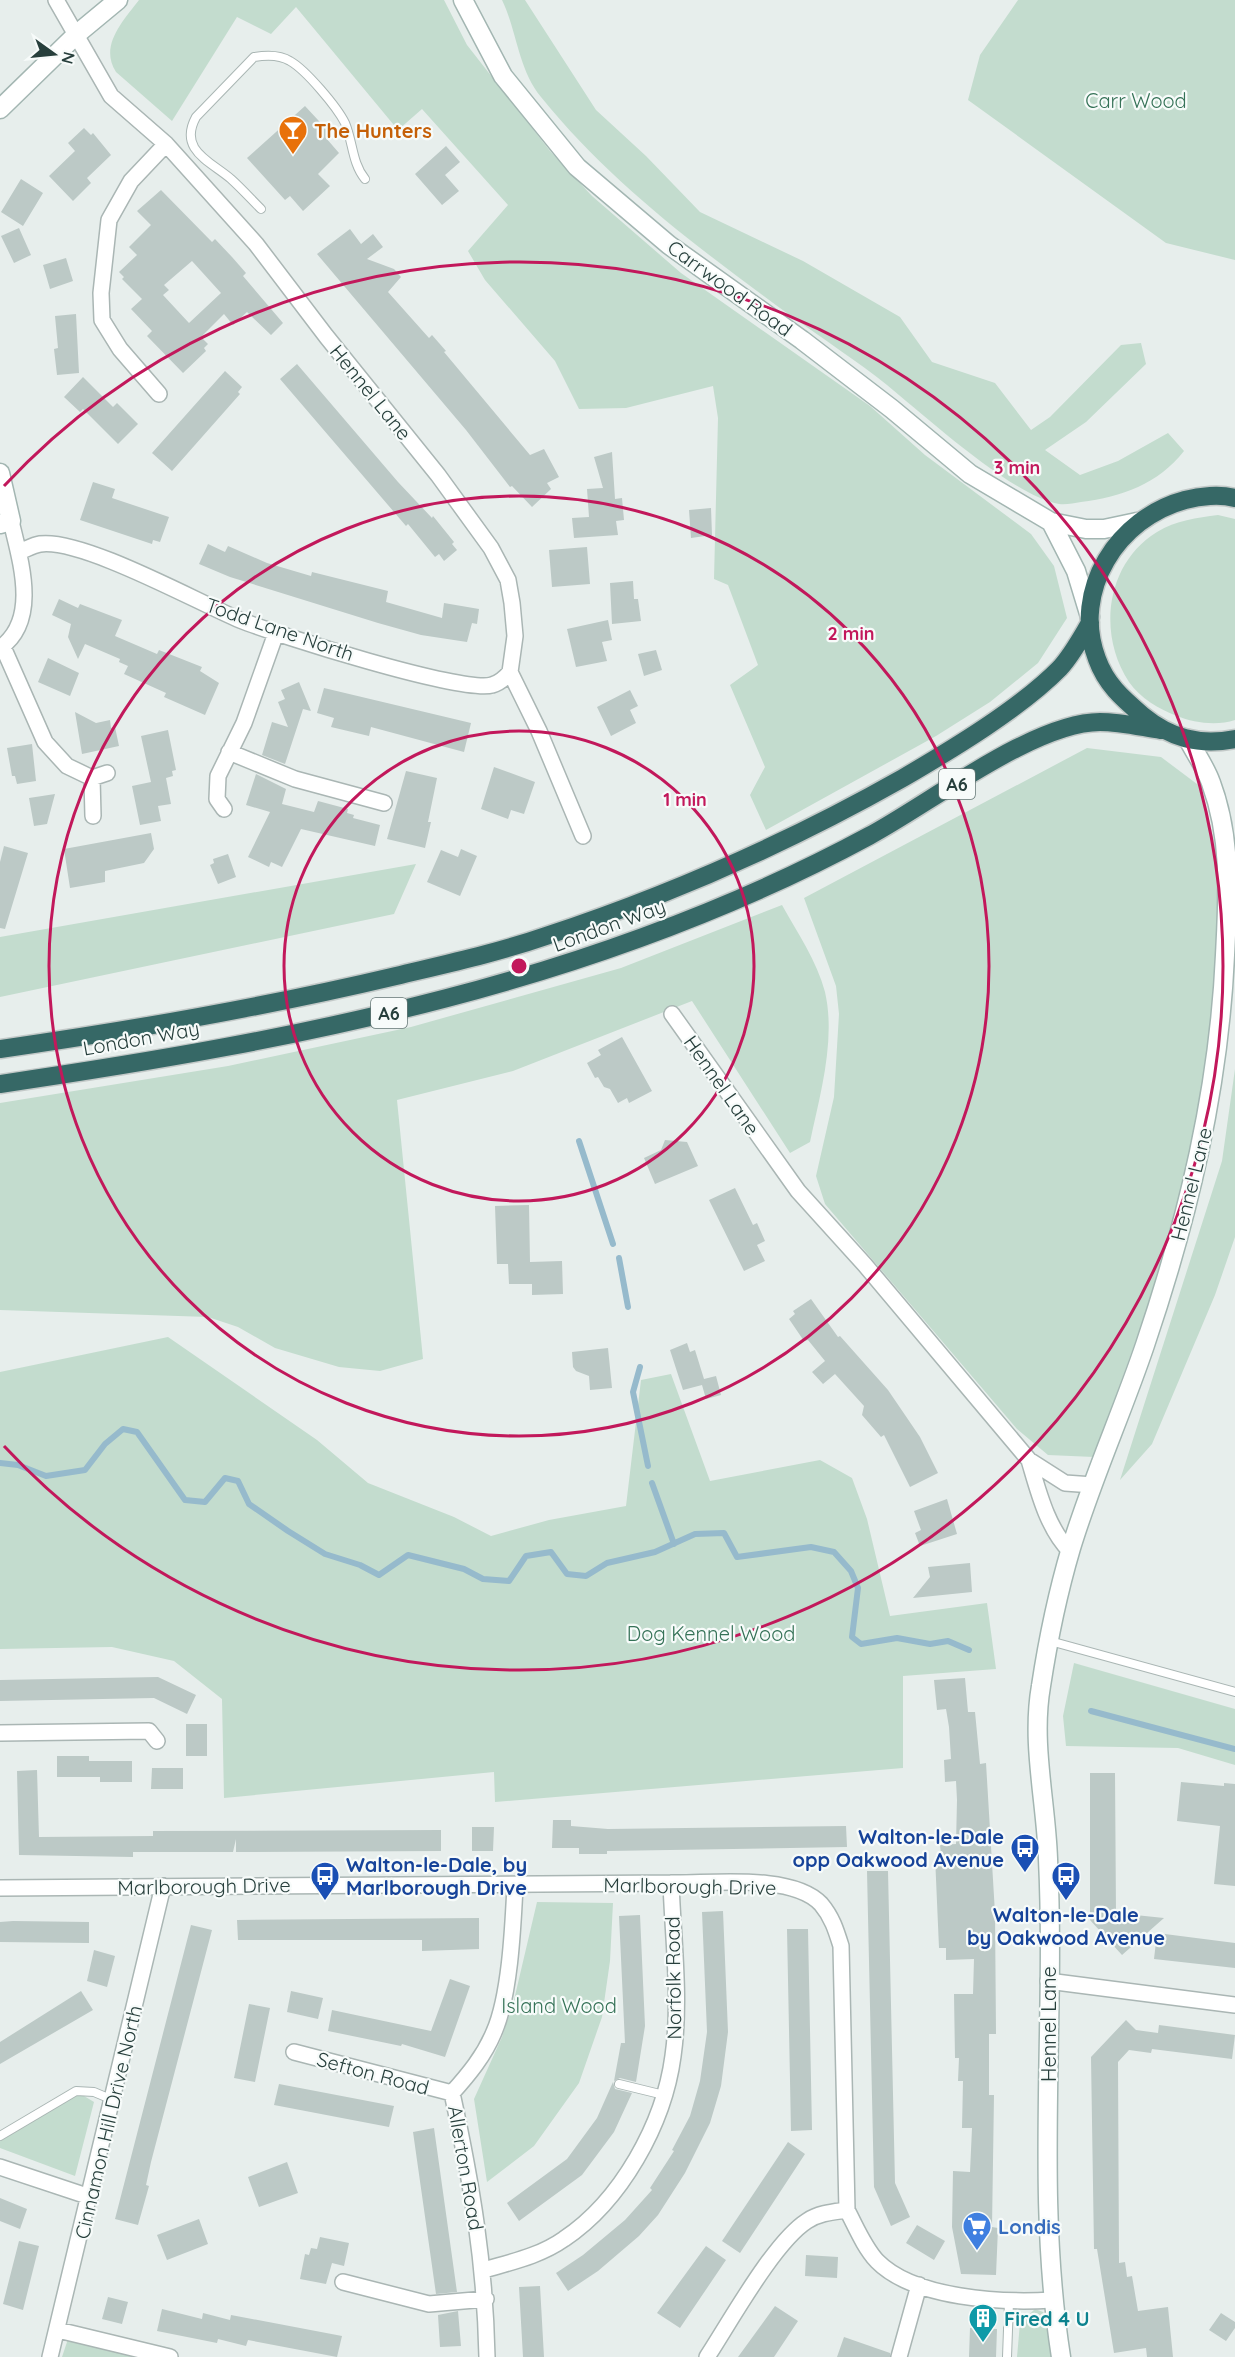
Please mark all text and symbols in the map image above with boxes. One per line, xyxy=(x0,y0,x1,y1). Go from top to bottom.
north arrow xyxy=(24,24,84,84)
text: N xyxy=(57,50,80,66)
park label: Carr Wood xyxy=(1085,88,1187,113)
bar icon: The Hunters xyxy=(277,114,309,156)
place label: The Hunters xyxy=(314,118,432,143)
street label: Carrwood Road xyxy=(663,234,797,342)
street label: Hennel Lane xyxy=(325,339,417,445)
text: 3 min xyxy=(994,456,1040,479)
street label: Todd Lane North xyxy=(203,592,357,666)
text: 2 min xyxy=(828,622,874,645)
road number: A6 xyxy=(939,769,975,799)
text: 1 min xyxy=(663,788,707,811)
street label: London Way xyxy=(549,893,669,957)
centre of rings xyxy=(509,956,529,976)
road number: A6 xyxy=(371,998,407,1028)
street label: London Way xyxy=(81,1015,201,1061)
street label: Hennel Lane xyxy=(679,1030,765,1140)
street label: Hennel Lane xyxy=(1165,1125,1217,1243)
park label: Dog Kennel Wood xyxy=(627,1621,795,1646)
place label: Walton-le-Dale opp Oakwood Avenue xyxy=(793,1824,1004,1872)
bus stop icon: Walton-le-Dale opp Oakwood Avenue xyxy=(1009,1832,1041,1874)
place label: Walton-le-Dale, by Marlborough Drive xyxy=(346,1852,527,1900)
bus stop icon: Walton-le-Dale, by Marlborough Drive xyxy=(309,1860,341,1902)
bus stop icon: Walton-le-Dale by Oakwood Avenue xyxy=(1050,1860,1082,1902)
street label: Marlborough Drive xyxy=(117,1872,291,1900)
street label: Marlborough Drive xyxy=(603,1872,777,1900)
place label: Walton-le-Dale by Oakwood Avenue xyxy=(967,1902,1165,1950)
street label: Norfolk Road xyxy=(659,1916,687,2040)
street label: Hennel Lane xyxy=(1036,1966,1061,2082)
park label: Island Wood xyxy=(501,1993,617,2018)
street label: Cinnamon Hill Drive North xyxy=(69,2003,147,2241)
street label: Sefton Road xyxy=(314,2046,432,2100)
street label: Allerton Road xyxy=(443,2104,489,2232)
supermarket icon: Londis xyxy=(961,2210,993,2252)
place label: Londis xyxy=(998,2214,1061,2239)
building icon: Fired 4 U xyxy=(967,2302,999,2344)
place label: Fired 4 U xyxy=(1004,2306,1090,2331)

